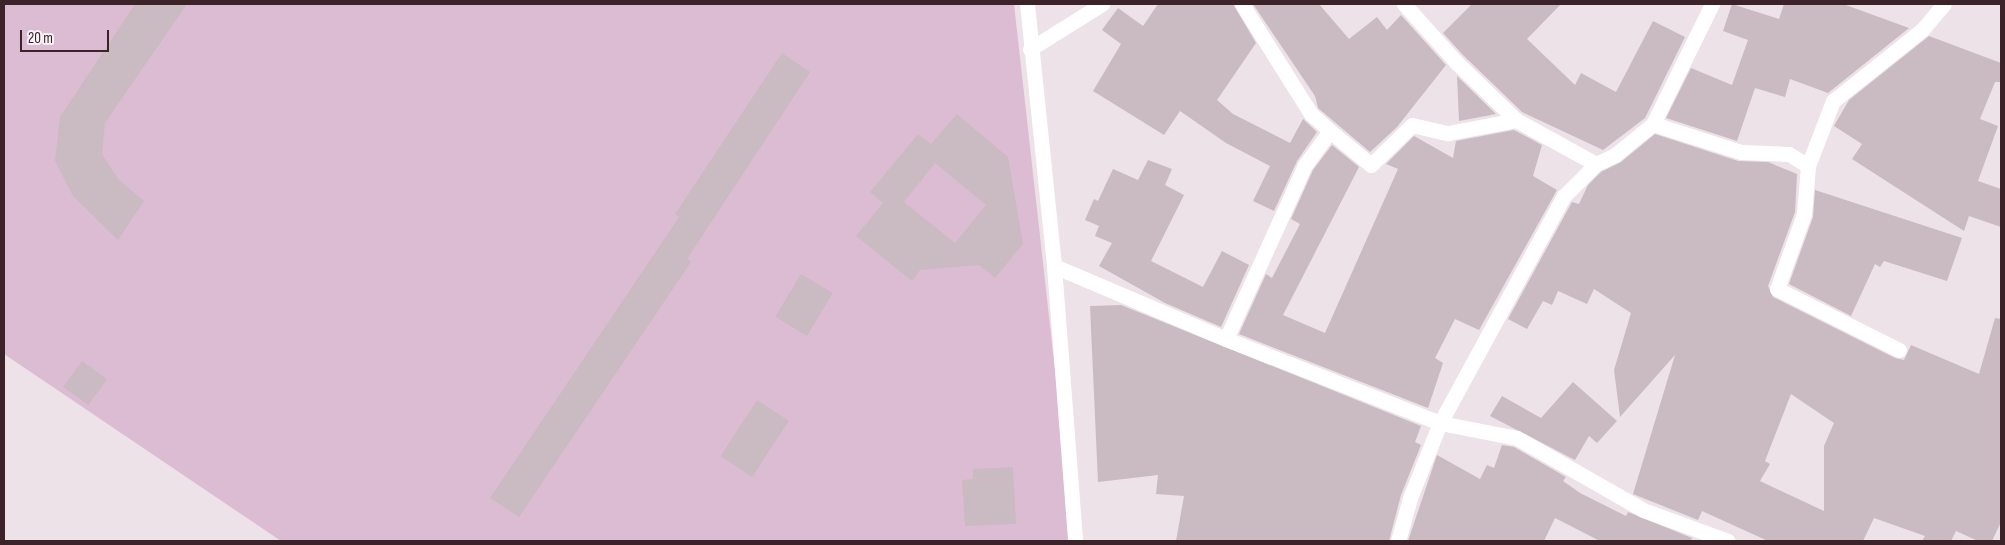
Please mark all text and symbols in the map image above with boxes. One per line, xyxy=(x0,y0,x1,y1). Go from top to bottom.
scale bar xyxy=(22,20,111,52)
text: 20 m xyxy=(28,29,53,48)

